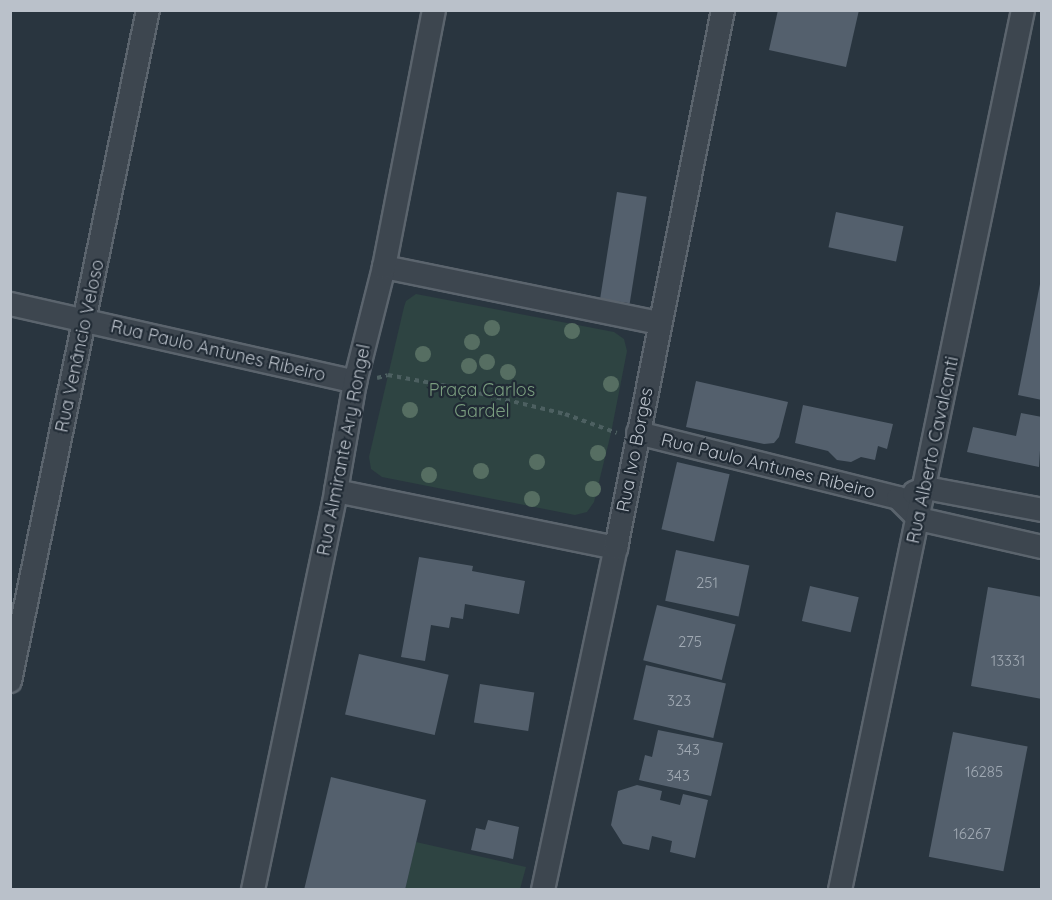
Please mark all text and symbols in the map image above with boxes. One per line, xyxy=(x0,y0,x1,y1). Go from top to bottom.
street label: Rua Venâncio Veloso xyxy=(51,258,109,434)
street label: Rua Paulo Antunes Ribeiro xyxy=(108,316,328,386)
street label: Rua Almirante Ary Rongel xyxy=(313,342,375,558)
street label: Rua Alberto Cavalcanti xyxy=(903,354,963,546)
park label: Praça Carlos Gardel xyxy=(429,380,535,422)
street label: Rua Ivo Borges xyxy=(612,386,658,514)
street label: Rua Paulo Antunes Ribeiro xyxy=(659,429,877,503)
house number: 251 xyxy=(696,574,718,592)
house number: 275 xyxy=(678,633,702,651)
house number: 13331 xyxy=(991,652,1025,670)
house number: 323 xyxy=(667,692,691,710)
house number: 343 xyxy=(676,741,700,759)
house number: 16285 xyxy=(965,763,1003,781)
house number: 343 xyxy=(666,767,690,785)
house number: 16267 xyxy=(953,825,991,843)

